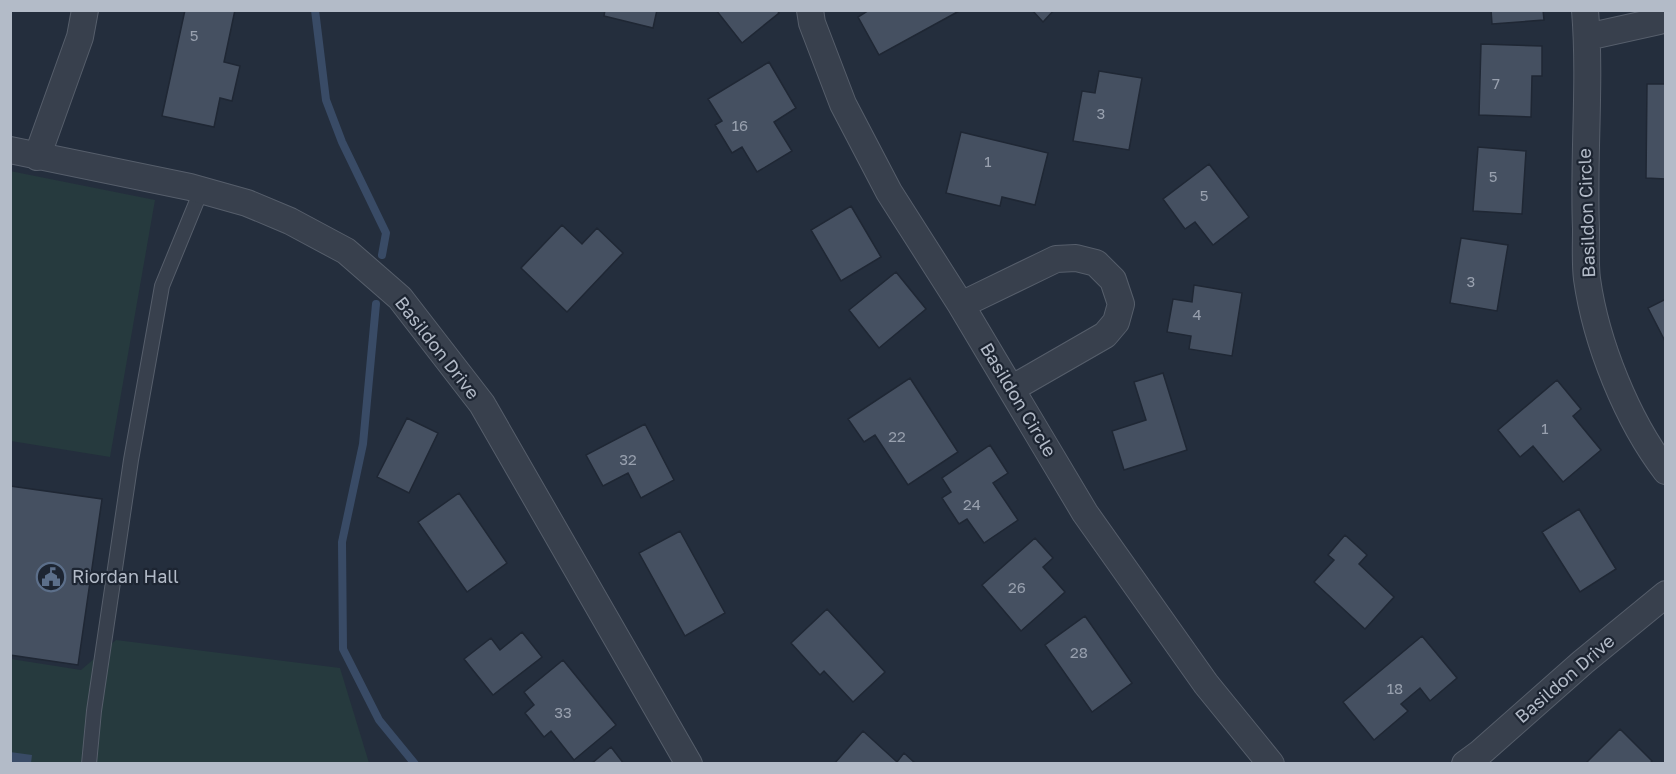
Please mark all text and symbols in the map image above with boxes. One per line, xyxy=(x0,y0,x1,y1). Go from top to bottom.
house number: 5 xyxy=(190,26,198,44)
house number: 7 xyxy=(1492,74,1500,92)
house number: 3 xyxy=(1097,104,1105,122)
house number: 16 xyxy=(732,116,748,134)
street label: Basildon Circle xyxy=(1573,148,1599,278)
house number: 1 xyxy=(984,152,992,170)
house number: 5 xyxy=(1489,167,1497,185)
house number: 5 xyxy=(1200,186,1208,204)
house number: 3 xyxy=(1467,272,1475,290)
street label: Basildon Drive xyxy=(391,292,485,403)
house number: 4 xyxy=(1192,305,1202,323)
street label: Basildon Circle xyxy=(976,338,1062,461)
house number: 1 xyxy=(1541,419,1549,437)
house number: 22 xyxy=(888,427,906,445)
house number: 32 xyxy=(619,450,637,468)
house number: 24 xyxy=(963,495,981,513)
public building icon: Riordan Hall xyxy=(35,561,67,593)
place label: Riordan Hall xyxy=(72,565,179,587)
house number: 26 xyxy=(1008,578,1026,596)
street label: Basildon Drive xyxy=(1510,629,1618,727)
house number: 28 xyxy=(1070,643,1088,661)
house number: 18 xyxy=(1387,679,1403,697)
house number: 33 xyxy=(554,703,572,721)

